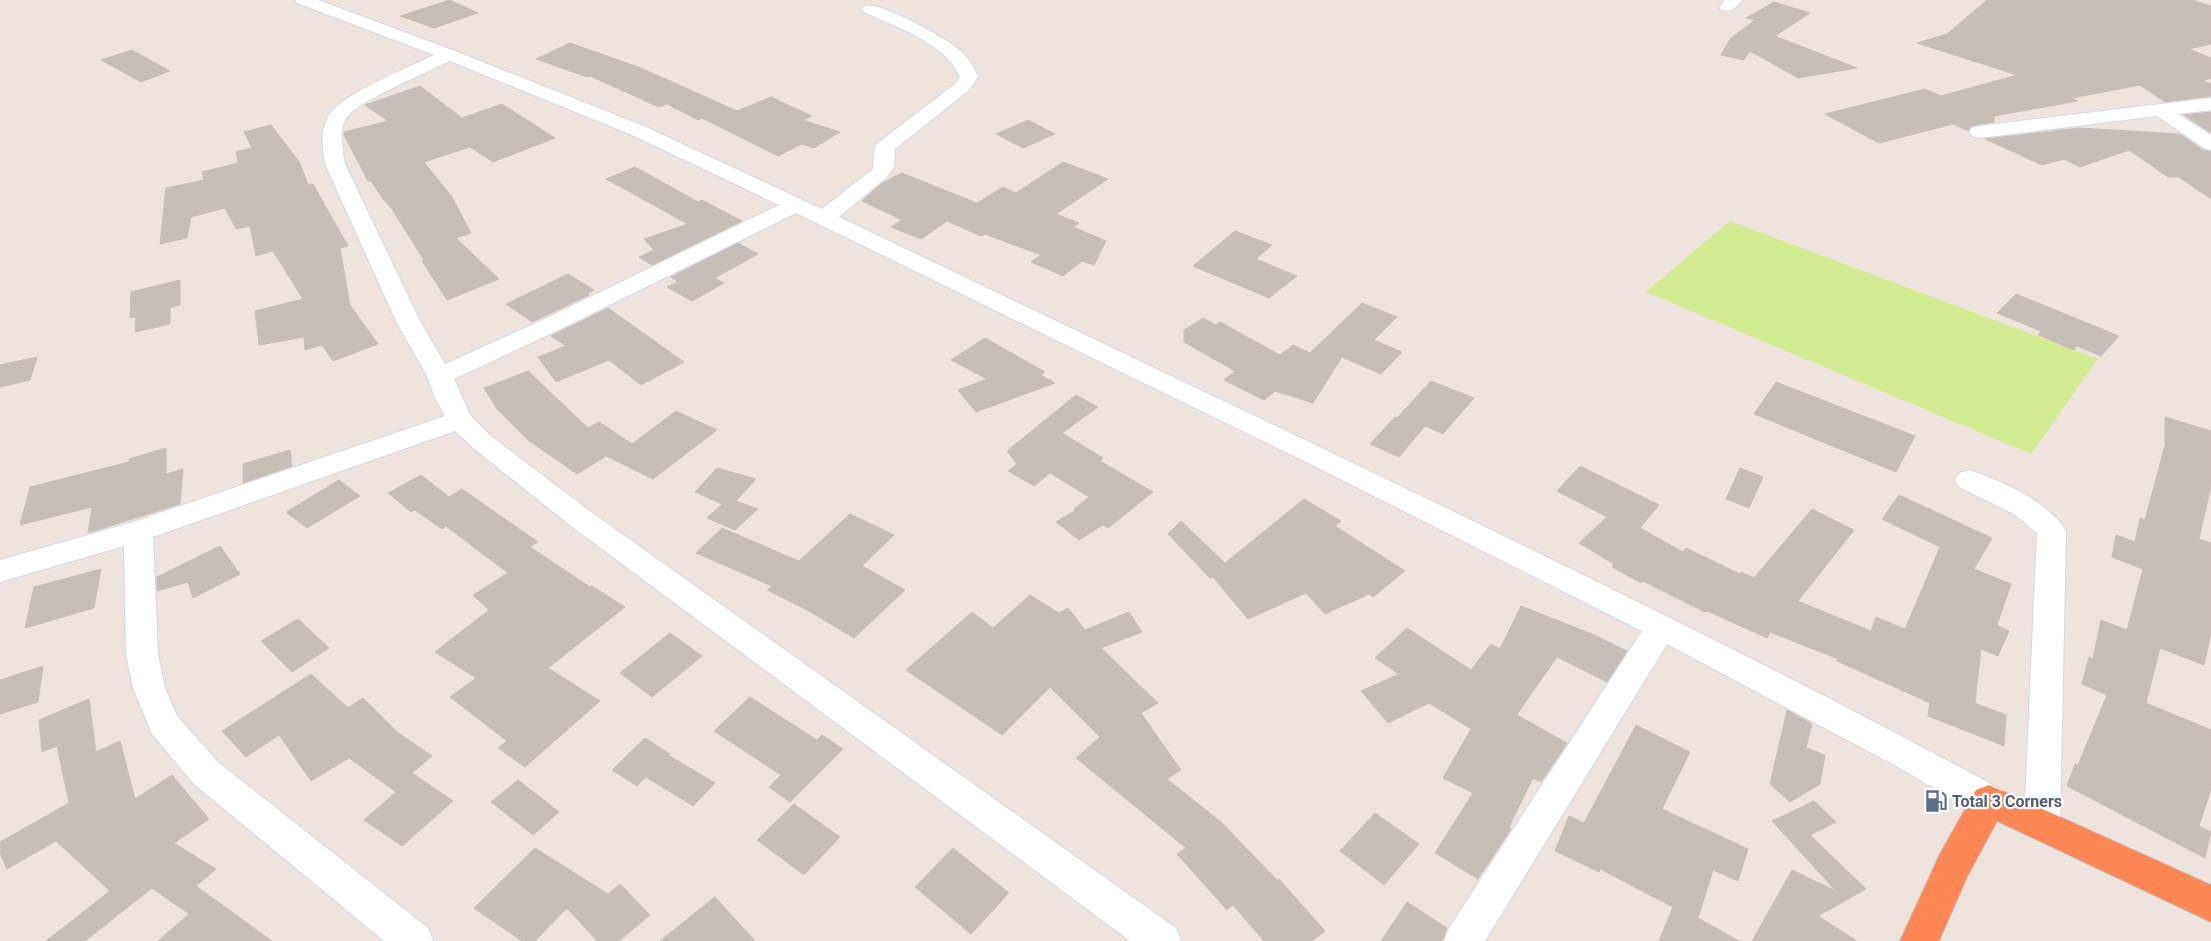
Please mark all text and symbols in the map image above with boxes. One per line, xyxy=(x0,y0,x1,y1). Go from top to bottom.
fuel station icon: Total 3 Corners xyxy=(1923,788,1949,814)
place label: Total 3 Corners xyxy=(1952,792,2062,811)

